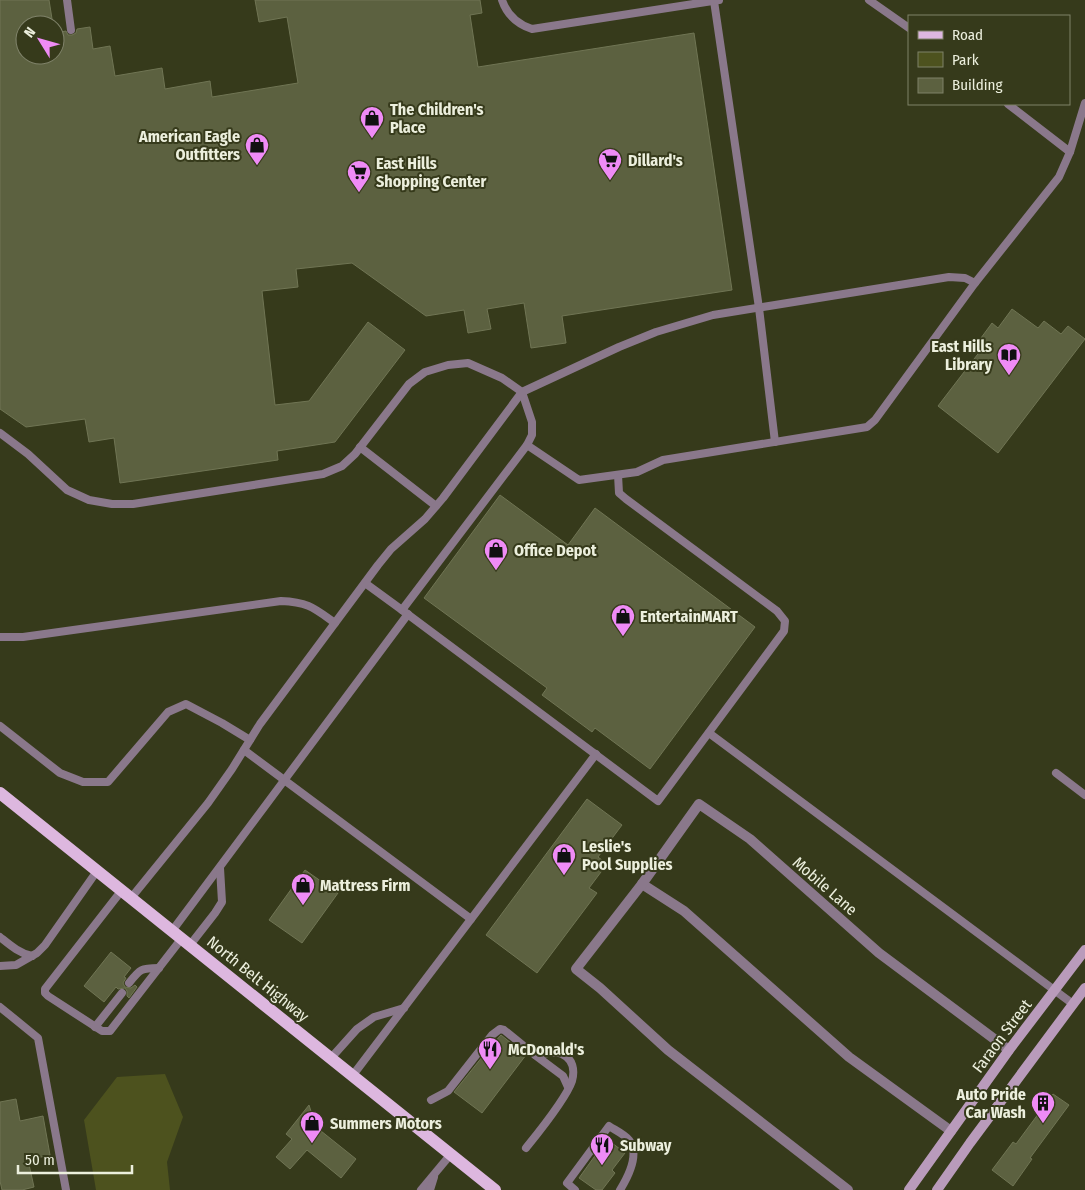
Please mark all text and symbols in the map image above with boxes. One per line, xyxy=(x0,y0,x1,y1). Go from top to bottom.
north arrow xyxy=(15,15,65,65)
legend xyxy=(908,15,1070,105)
text: N xyxy=(21,24,39,41)
text: Road xyxy=(952,26,983,44)
text: Park xyxy=(952,51,979,69)
text: Building xyxy=(952,76,1003,94)
place label: The Children's Place xyxy=(390,100,484,137)
shop icon: The Children's Place xyxy=(359,105,385,139)
place label: American Eagle Outfitters xyxy=(138,127,240,164)
shop icon: American Eagle Outfitters xyxy=(244,132,270,166)
supermarket icon: Dillard's xyxy=(597,147,623,181)
place label: Dillard's xyxy=(628,151,683,170)
place label: East Hills Shopping Center xyxy=(376,154,486,191)
supermarket icon: East Hills Shopping Center xyxy=(346,159,372,193)
place label: East Hills Library xyxy=(931,337,992,374)
library icon: East Hills Library xyxy=(996,342,1022,376)
shop icon: Office Depot xyxy=(483,537,509,571)
place label: Office Depot xyxy=(514,541,597,560)
shop icon: EntertainMART xyxy=(610,603,636,637)
place label: EntertainMART xyxy=(640,607,738,626)
place label: Leslie's Pool Supplies xyxy=(582,837,673,874)
shop icon: Leslie's Pool Supplies xyxy=(551,842,577,876)
street label: Mobile Lane xyxy=(789,853,861,919)
shop icon: Mattress Firm xyxy=(290,872,316,906)
place label: Mattress Firm xyxy=(320,876,410,895)
street label: North Belt Highway xyxy=(203,932,313,1026)
street label: Faraon Street xyxy=(968,995,1036,1076)
restaurant icon: McDonald's xyxy=(477,1036,503,1070)
place label: McDonald's xyxy=(508,1040,584,1059)
place label: Auto Pride Car Wash xyxy=(956,1085,1026,1122)
building icon: Auto Pride Car Wash xyxy=(1030,1090,1056,1124)
shop icon: Summers Motors xyxy=(299,1110,325,1144)
place label: Summers Motors xyxy=(330,1114,442,1133)
restaurant icon: Subway xyxy=(589,1132,615,1166)
place label: Subway xyxy=(620,1136,672,1155)
scale bar xyxy=(18,1142,131,1174)
text: 50 m xyxy=(25,1151,55,1169)

